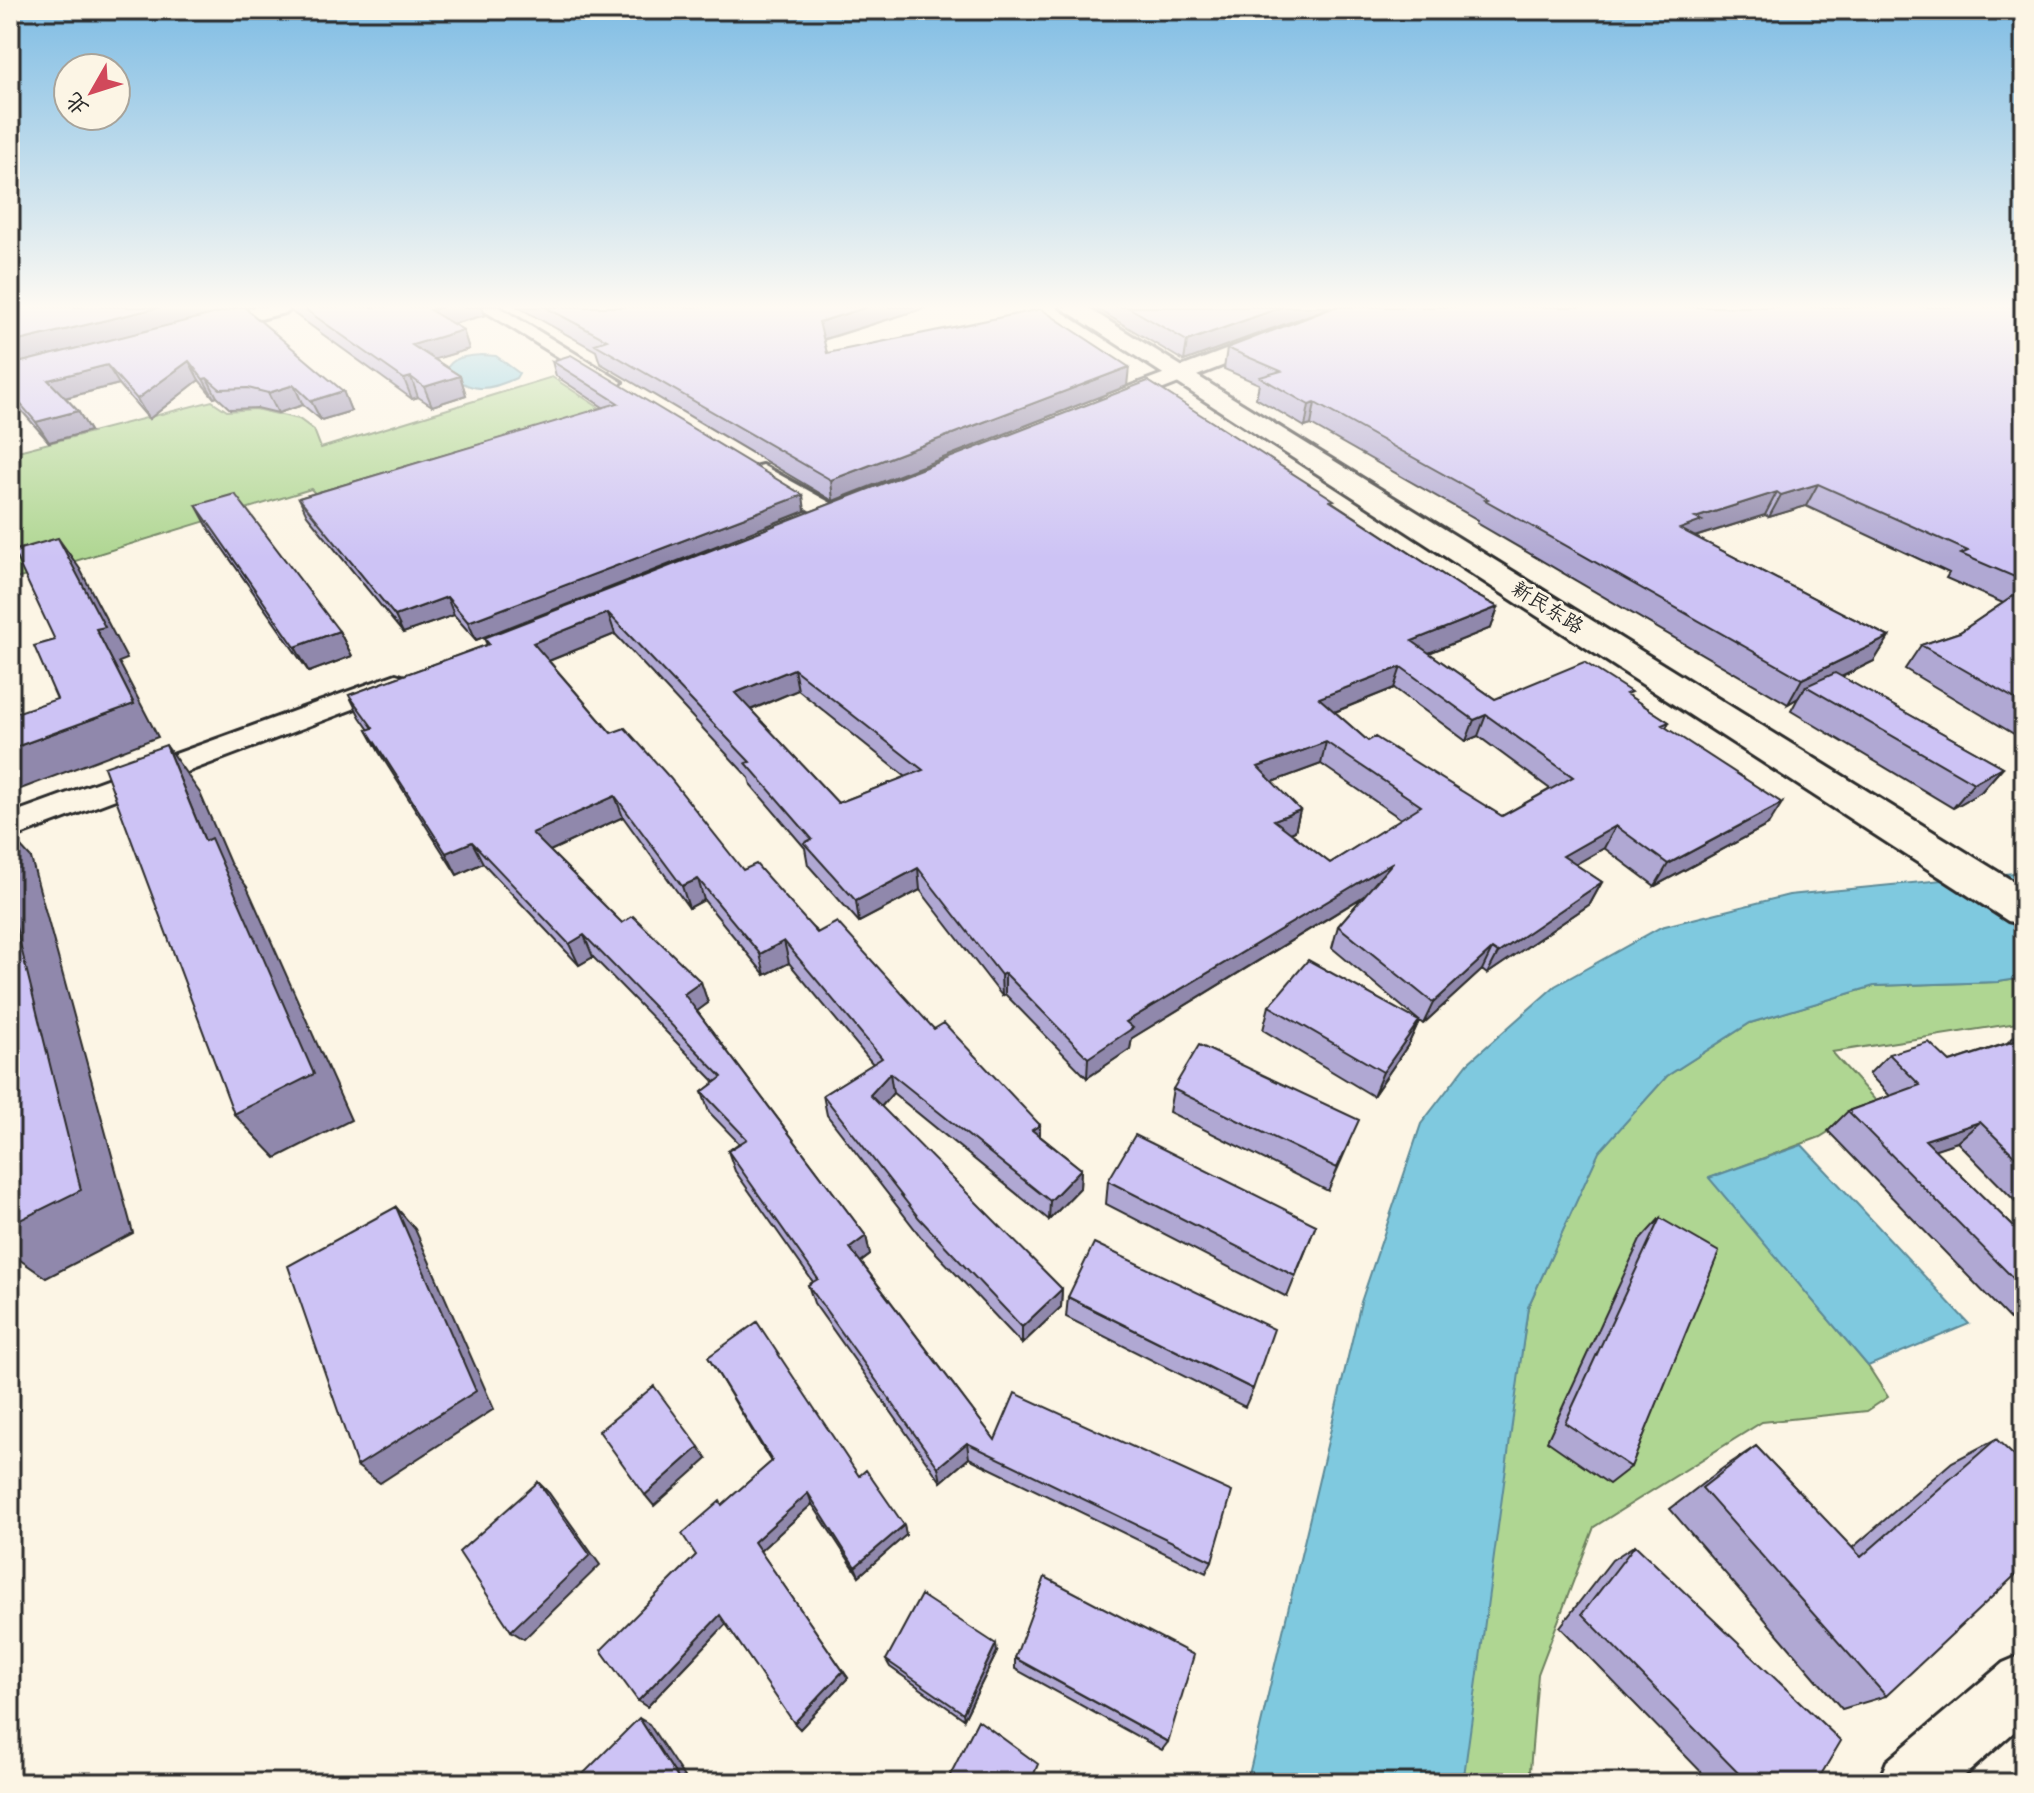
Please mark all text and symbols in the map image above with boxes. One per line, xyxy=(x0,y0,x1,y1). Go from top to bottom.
north arrow xyxy=(52,52,132,132)
text: 北 xyxy=(59,87,95,122)
street label: 新民东路 xyxy=(1507,575,1590,640)

